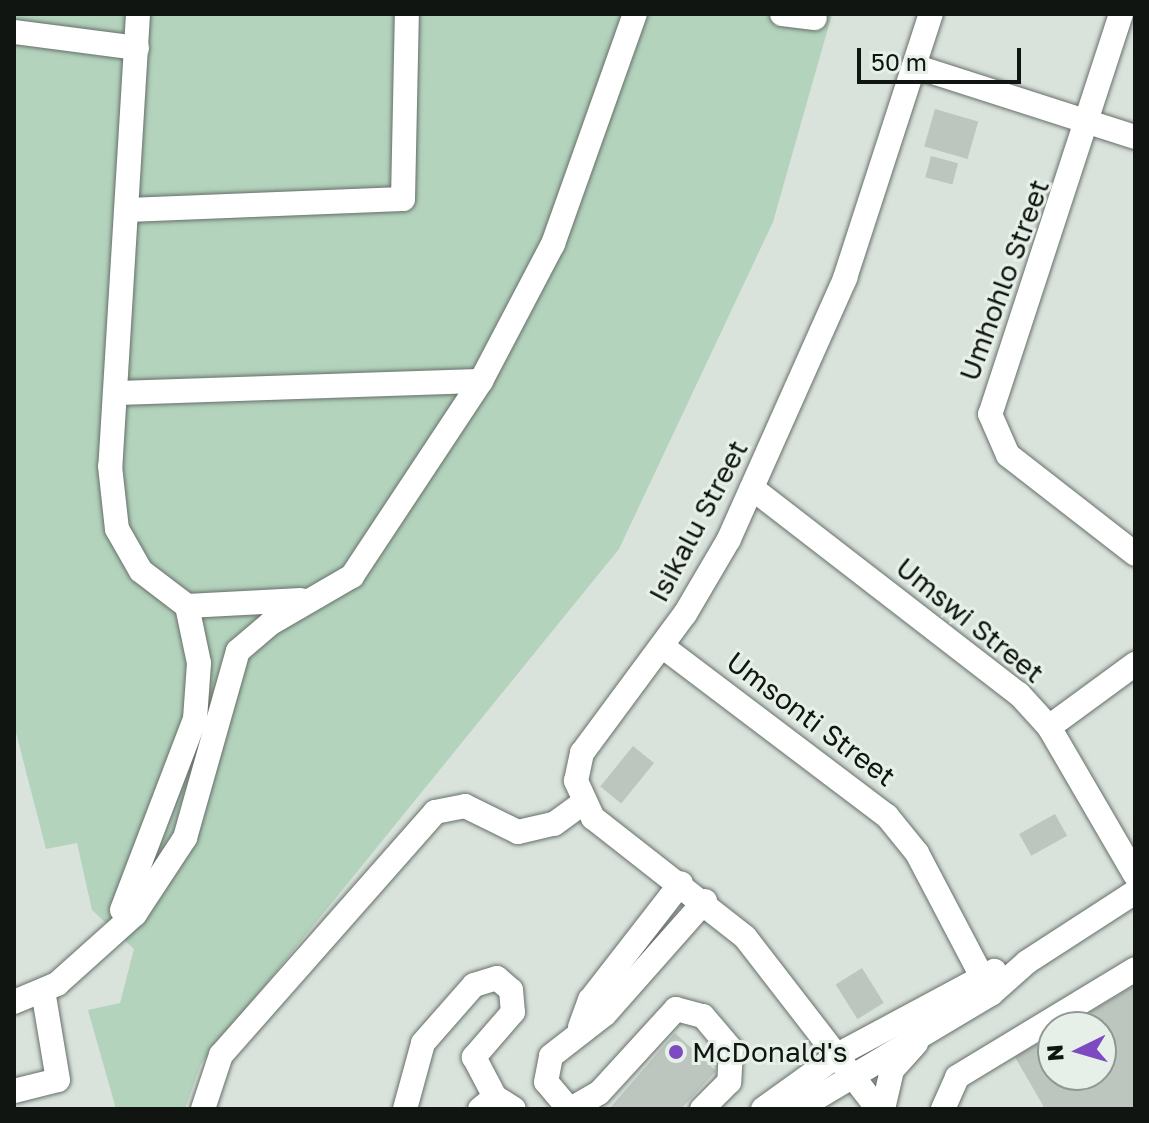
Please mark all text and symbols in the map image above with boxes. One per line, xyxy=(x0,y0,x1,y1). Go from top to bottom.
scale bar xyxy=(861,32,1025,82)
text: 50 m xyxy=(871,47,927,76)
street label: Umhohlo Street xyxy=(952,175,1056,385)
street label: Isikalu Street xyxy=(641,434,755,608)
street label: Umswi Street xyxy=(889,550,1051,690)
street label: Umsonti Street xyxy=(720,645,902,793)
north arrow xyxy=(1037,1011,1117,1091)
place label: McDonald's xyxy=(692,1035,848,1069)
marker: McDonald's xyxy=(667,1043,685,1061)
text: N xyxy=(1040,1043,1069,1062)

